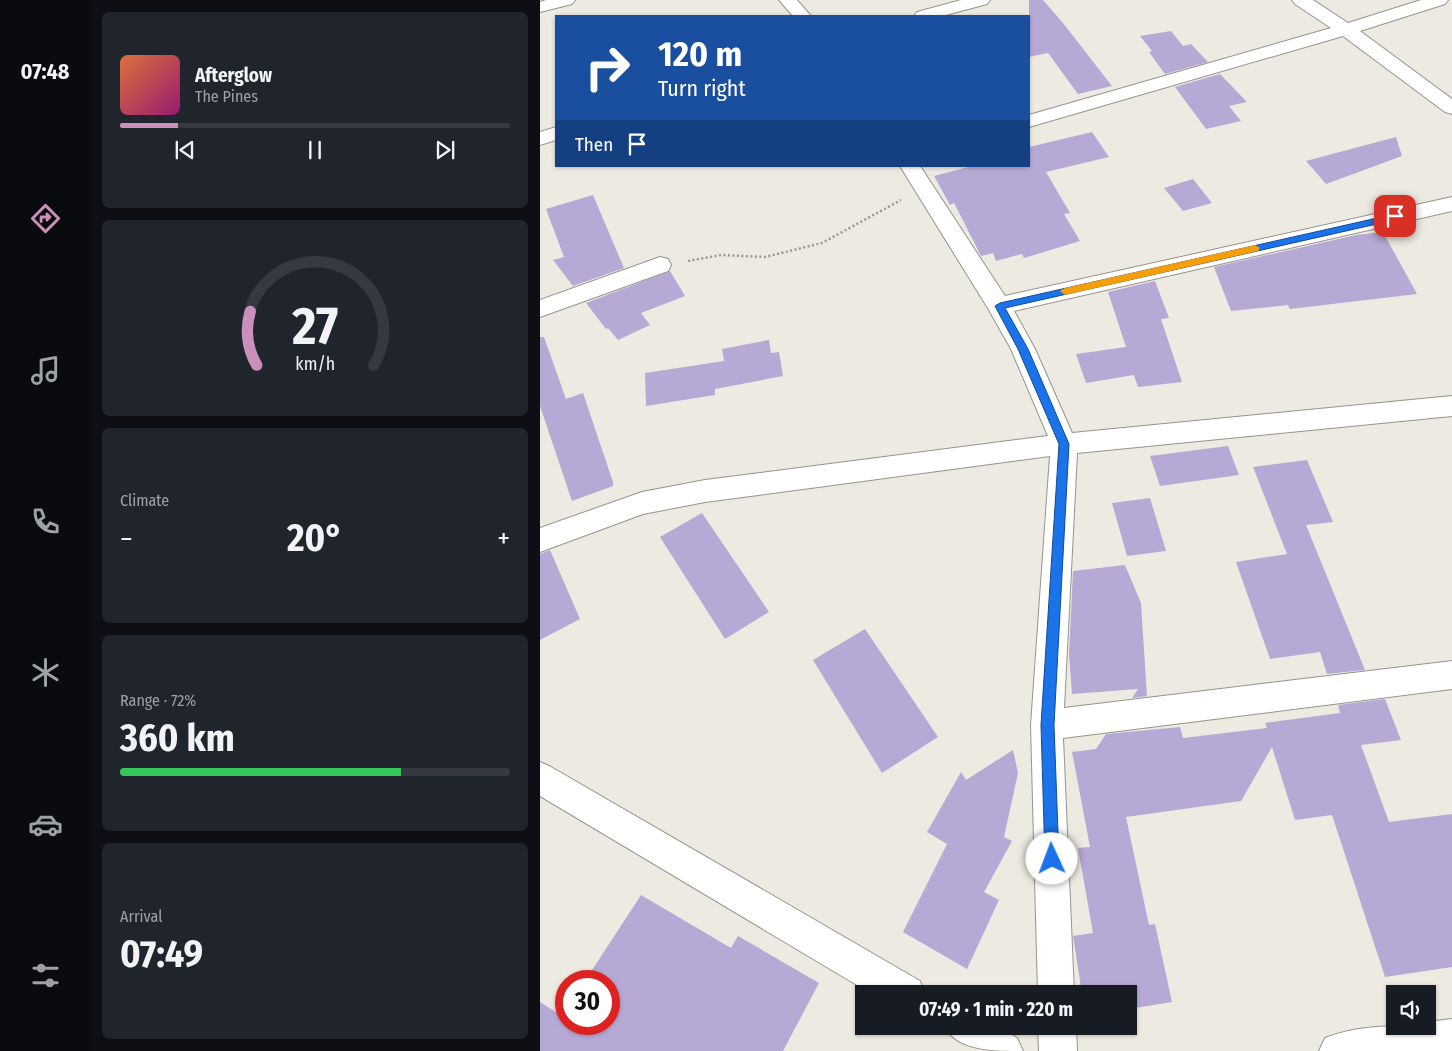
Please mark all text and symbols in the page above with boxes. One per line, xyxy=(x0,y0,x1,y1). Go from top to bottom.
text: 120 m xyxy=(658,33,742,75)
icon: right xyxy=(575,35,640,100)
text: 07:48 xyxy=(21,58,69,85)
text: Afterglow xyxy=(195,64,272,87)
text: Turn right xyxy=(658,75,746,102)
text: The Pines xyxy=(195,87,258,106)
icon: arrive xyxy=(623,130,651,158)
text: Then xyxy=(575,133,613,156)
icon: previous xyxy=(171,136,199,164)
icon: pause xyxy=(301,136,329,164)
icon: next xyxy=(431,136,459,164)
pin xyxy=(1374,195,1416,237)
icon: directions xyxy=(28,201,63,236)
icon: arrive xyxy=(1381,202,1409,230)
text: 27 xyxy=(291,295,338,358)
icon: music xyxy=(28,353,63,388)
text: km/h xyxy=(295,353,335,375)
text: Climate xyxy=(120,491,169,510)
icon: phone xyxy=(28,504,63,539)
text: 20° xyxy=(287,515,343,561)
text: − xyxy=(120,522,133,555)
text: + xyxy=(497,522,510,555)
icon: climate xyxy=(28,655,63,690)
text: Range · 72% xyxy=(120,691,196,710)
text: 360 km xyxy=(120,715,235,761)
icon: car xyxy=(28,807,63,842)
position arrow xyxy=(1025,832,1077,884)
text: Arrival xyxy=(120,907,162,926)
text: 07:49 xyxy=(120,931,203,977)
icon: filters xyxy=(28,958,63,993)
speed limit sign: 30 xyxy=(555,970,620,1035)
map controls xyxy=(1386,985,1436,1035)
button: sound xyxy=(1386,985,1436,1035)
text: 07:49 · 1 min · 220 m xyxy=(919,998,1073,1021)

